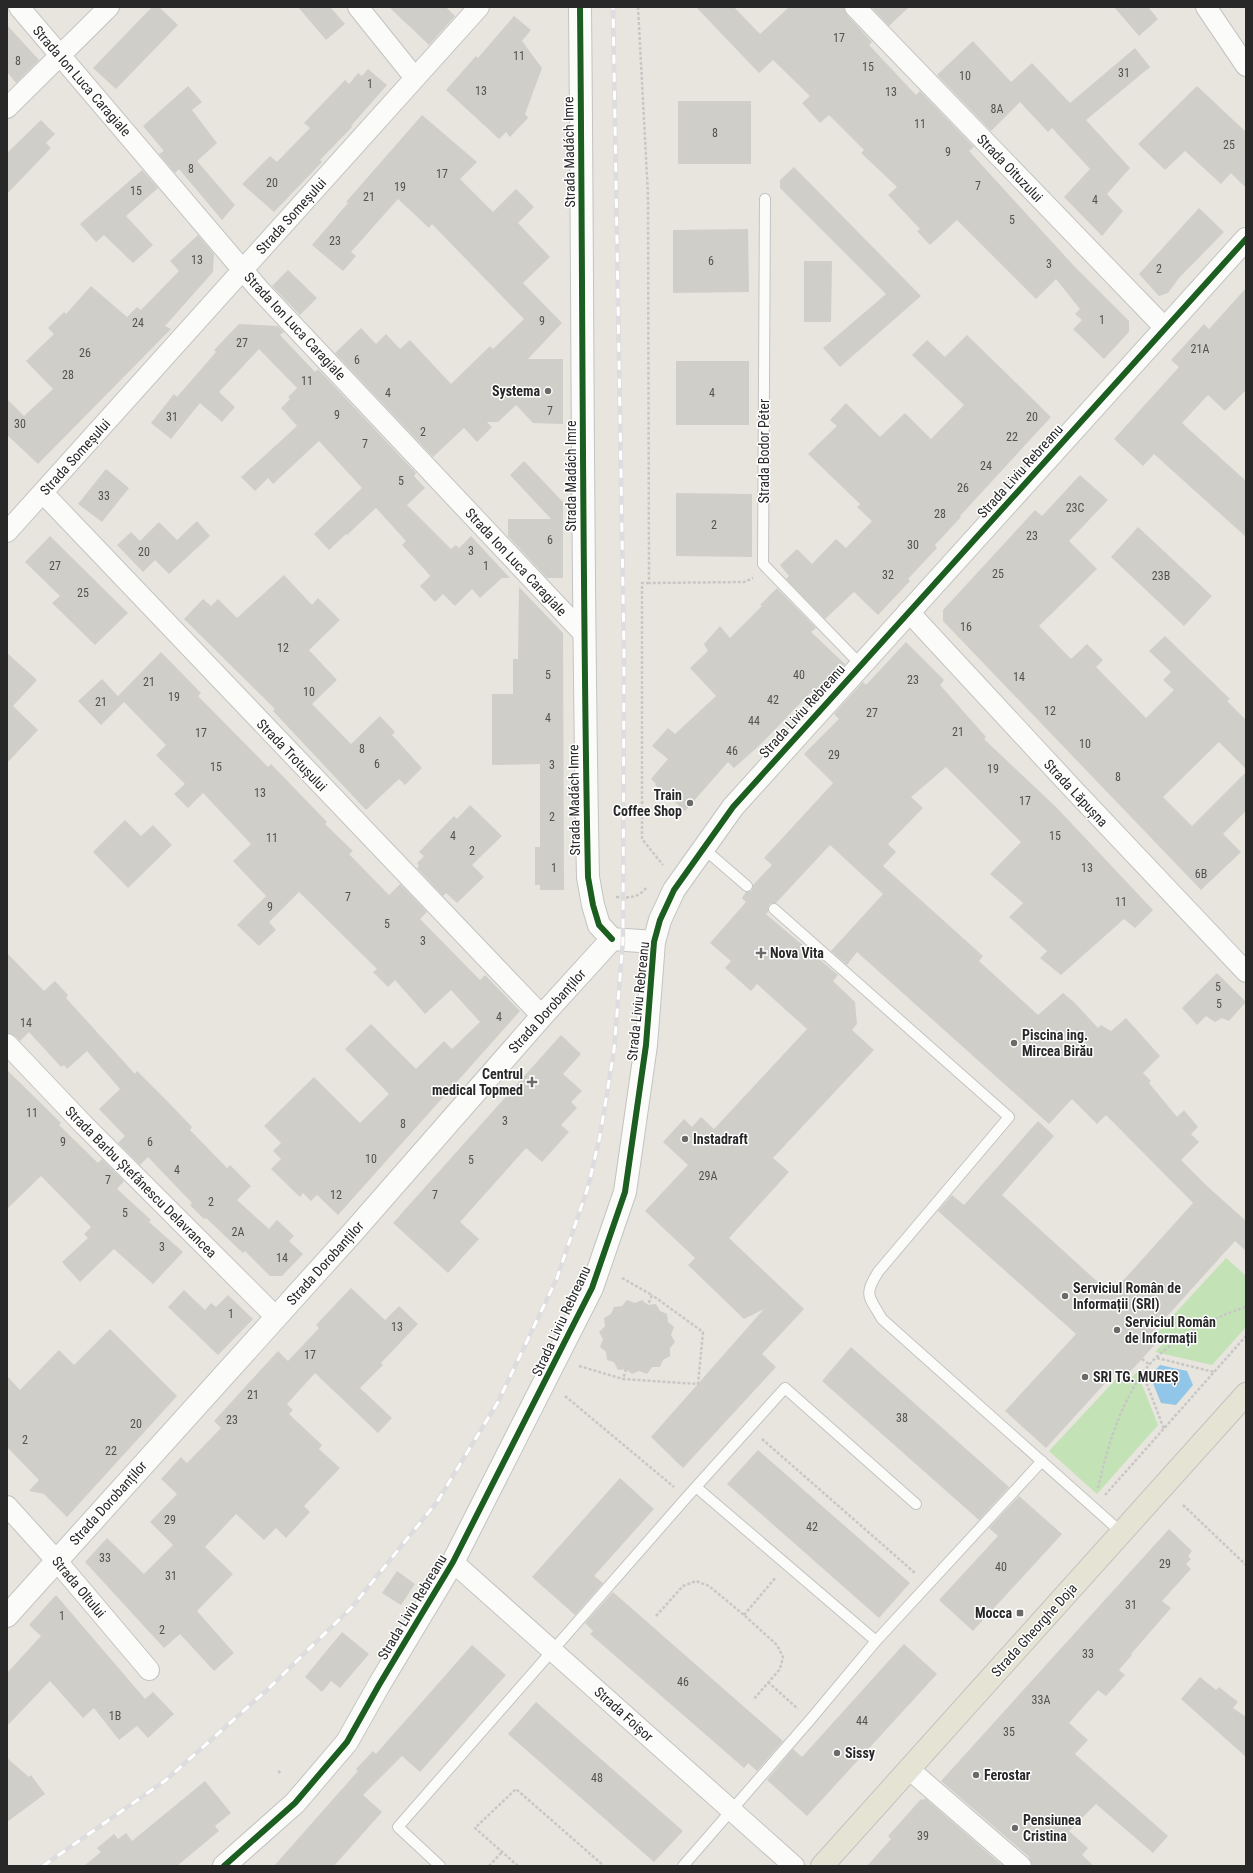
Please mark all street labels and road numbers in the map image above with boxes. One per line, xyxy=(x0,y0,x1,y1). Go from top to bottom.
street label: Strada Ion Luca Caragiale xyxy=(30,23,135,140)
street label: Strada Madách Imre xyxy=(560,96,578,208)
street label: Strada Oituzului xyxy=(974,131,1046,205)
street label: Strada Someșului xyxy=(253,175,330,258)
street label: Strada Ion Luca Caragiale xyxy=(241,269,349,383)
street label: Strada Bodor Péter xyxy=(756,399,772,503)
street label: Strada Someșului xyxy=(37,416,114,499)
street label: Strada Madách Imre xyxy=(563,420,579,532)
street label: Strada Liviu Rebreanu xyxy=(974,421,1066,521)
street label: Strada Ion Luca Caragiale xyxy=(462,505,570,619)
street label: Strada Liviu Rebreanu xyxy=(756,661,848,761)
street label: Strada Trotușului xyxy=(253,716,330,795)
street label: Strada Madách Imre xyxy=(565,744,583,856)
street label: Strada Lăpușna xyxy=(1040,756,1111,831)
street label: Strada Liviu Rebreanu xyxy=(624,941,652,1061)
street label: Strada Dorobanților xyxy=(505,966,590,1057)
street label: Strada Barbu Ștefănescu Delavrancea xyxy=(61,1103,220,1262)
street label: Strada Dorobanților xyxy=(283,1218,368,1309)
street label: Strada Liviu Rebreanu xyxy=(528,1263,594,1379)
street label: Strada Dorobanților xyxy=(66,1458,151,1549)
street label: Strada Liviu Rebreanu xyxy=(374,1552,450,1662)
street label: Strada Oltului xyxy=(49,1553,109,1621)
street label: Strada Gheorghe Doja xyxy=(988,1580,1080,1680)
street label: Strada Foișor xyxy=(591,1683,657,1745)

